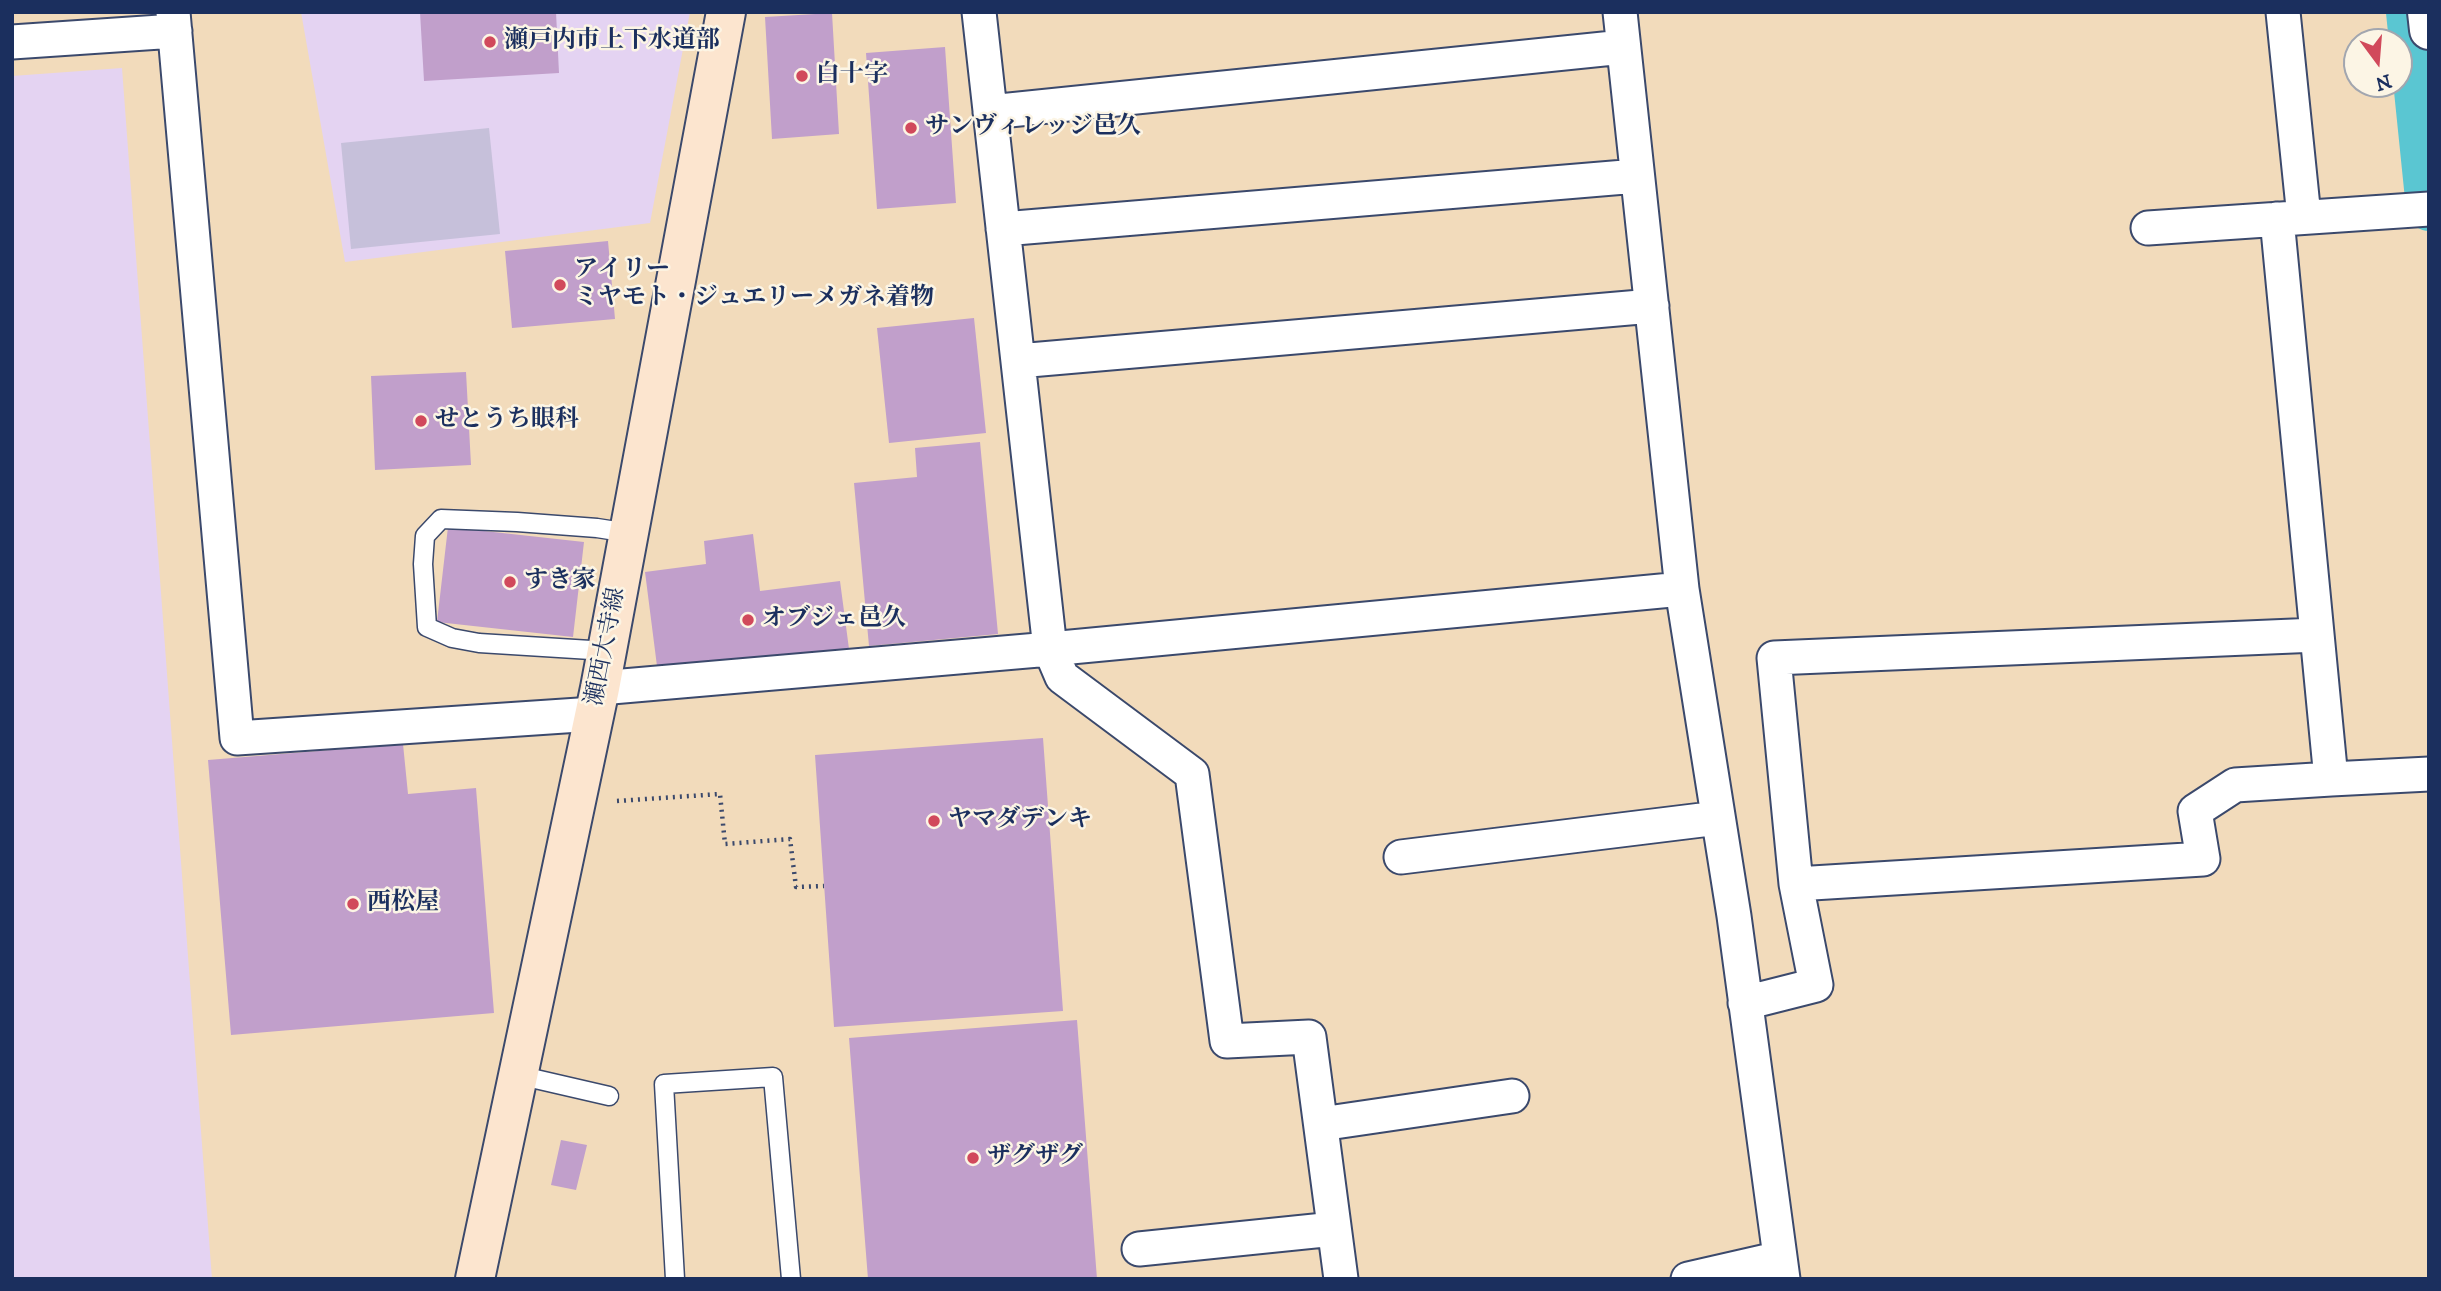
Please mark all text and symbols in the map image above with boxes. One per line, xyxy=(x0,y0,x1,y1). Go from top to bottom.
place label: 瀬戸内市上下水道部 xyxy=(504,28,720,56)
north arrow xyxy=(2343,28,2413,98)
marker: 瀬戸内市上下水道部 xyxy=(482,34,498,50)
place label: 白十字 xyxy=(816,62,888,90)
marker: 白十字 xyxy=(794,68,810,84)
text: N xyxy=(2373,69,2394,95)
place label: サンヴィレッジ邑久 xyxy=(925,114,1141,142)
marker: サンヴィレッジ邑久 xyxy=(903,120,919,136)
place label: アイリー ミヤモト・ジュエリーメガネ着物 xyxy=(574,257,934,313)
marker: アイリー ミヤモト・ジュエリーメガネ着物 xyxy=(552,277,568,293)
place label: せとうち眼科 xyxy=(435,407,579,435)
marker: せとうち眼科 xyxy=(413,413,429,429)
place label: すき家 xyxy=(524,568,596,596)
marker: すき家 xyxy=(502,574,518,590)
street label: 瀬西大寺線 xyxy=(581,585,633,709)
place label: オブジェ邑久 xyxy=(762,606,906,634)
marker: オブジェ邑久 xyxy=(740,612,756,628)
place label: ヤマダデンキ xyxy=(948,807,1092,835)
marker: ヤマダデンキ xyxy=(926,813,942,829)
place label: 西松屋 xyxy=(367,890,439,918)
marker: 西松屋 xyxy=(345,896,361,912)
place label: ザグザグ xyxy=(987,1144,1083,1172)
marker: ザグザグ xyxy=(965,1150,981,1166)

